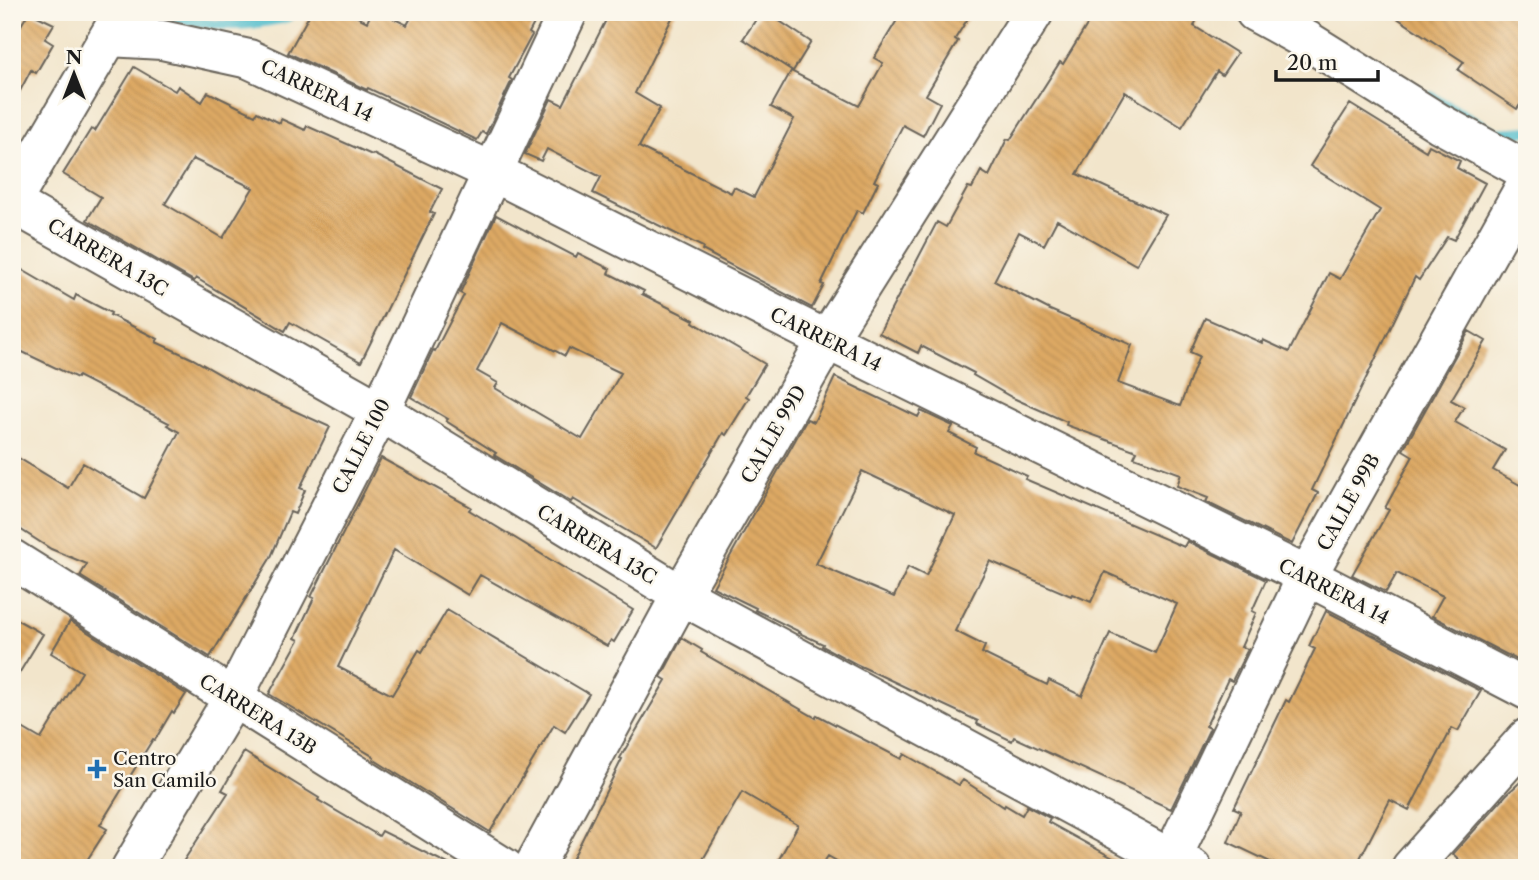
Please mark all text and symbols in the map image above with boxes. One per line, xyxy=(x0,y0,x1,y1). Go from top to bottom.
north arrow xyxy=(38,38,108,108)
scale bar xyxy=(1276,38,1378,82)
text: N xyxy=(66,46,82,69)
text: 20 m xyxy=(1287,50,1338,75)
street label: CARRERA 14 xyxy=(257,54,376,126)
street label: CARRERA 13C xyxy=(44,214,172,301)
street label: CARRERA 14 xyxy=(766,303,885,376)
street label: CALLE 99D xyxy=(736,381,811,487)
street label: CALLE 100 xyxy=(328,395,395,498)
street label: CALLE 99B xyxy=(1312,450,1385,555)
street label: CARRERA 13C xyxy=(533,500,661,589)
street label: CARRERA 14 xyxy=(1275,554,1393,629)
street label: CARRERA 13B xyxy=(195,669,320,760)
place label: Centro San Camilo xyxy=(113,747,217,792)
marker: Centro San Camilo xyxy=(87,759,107,779)

